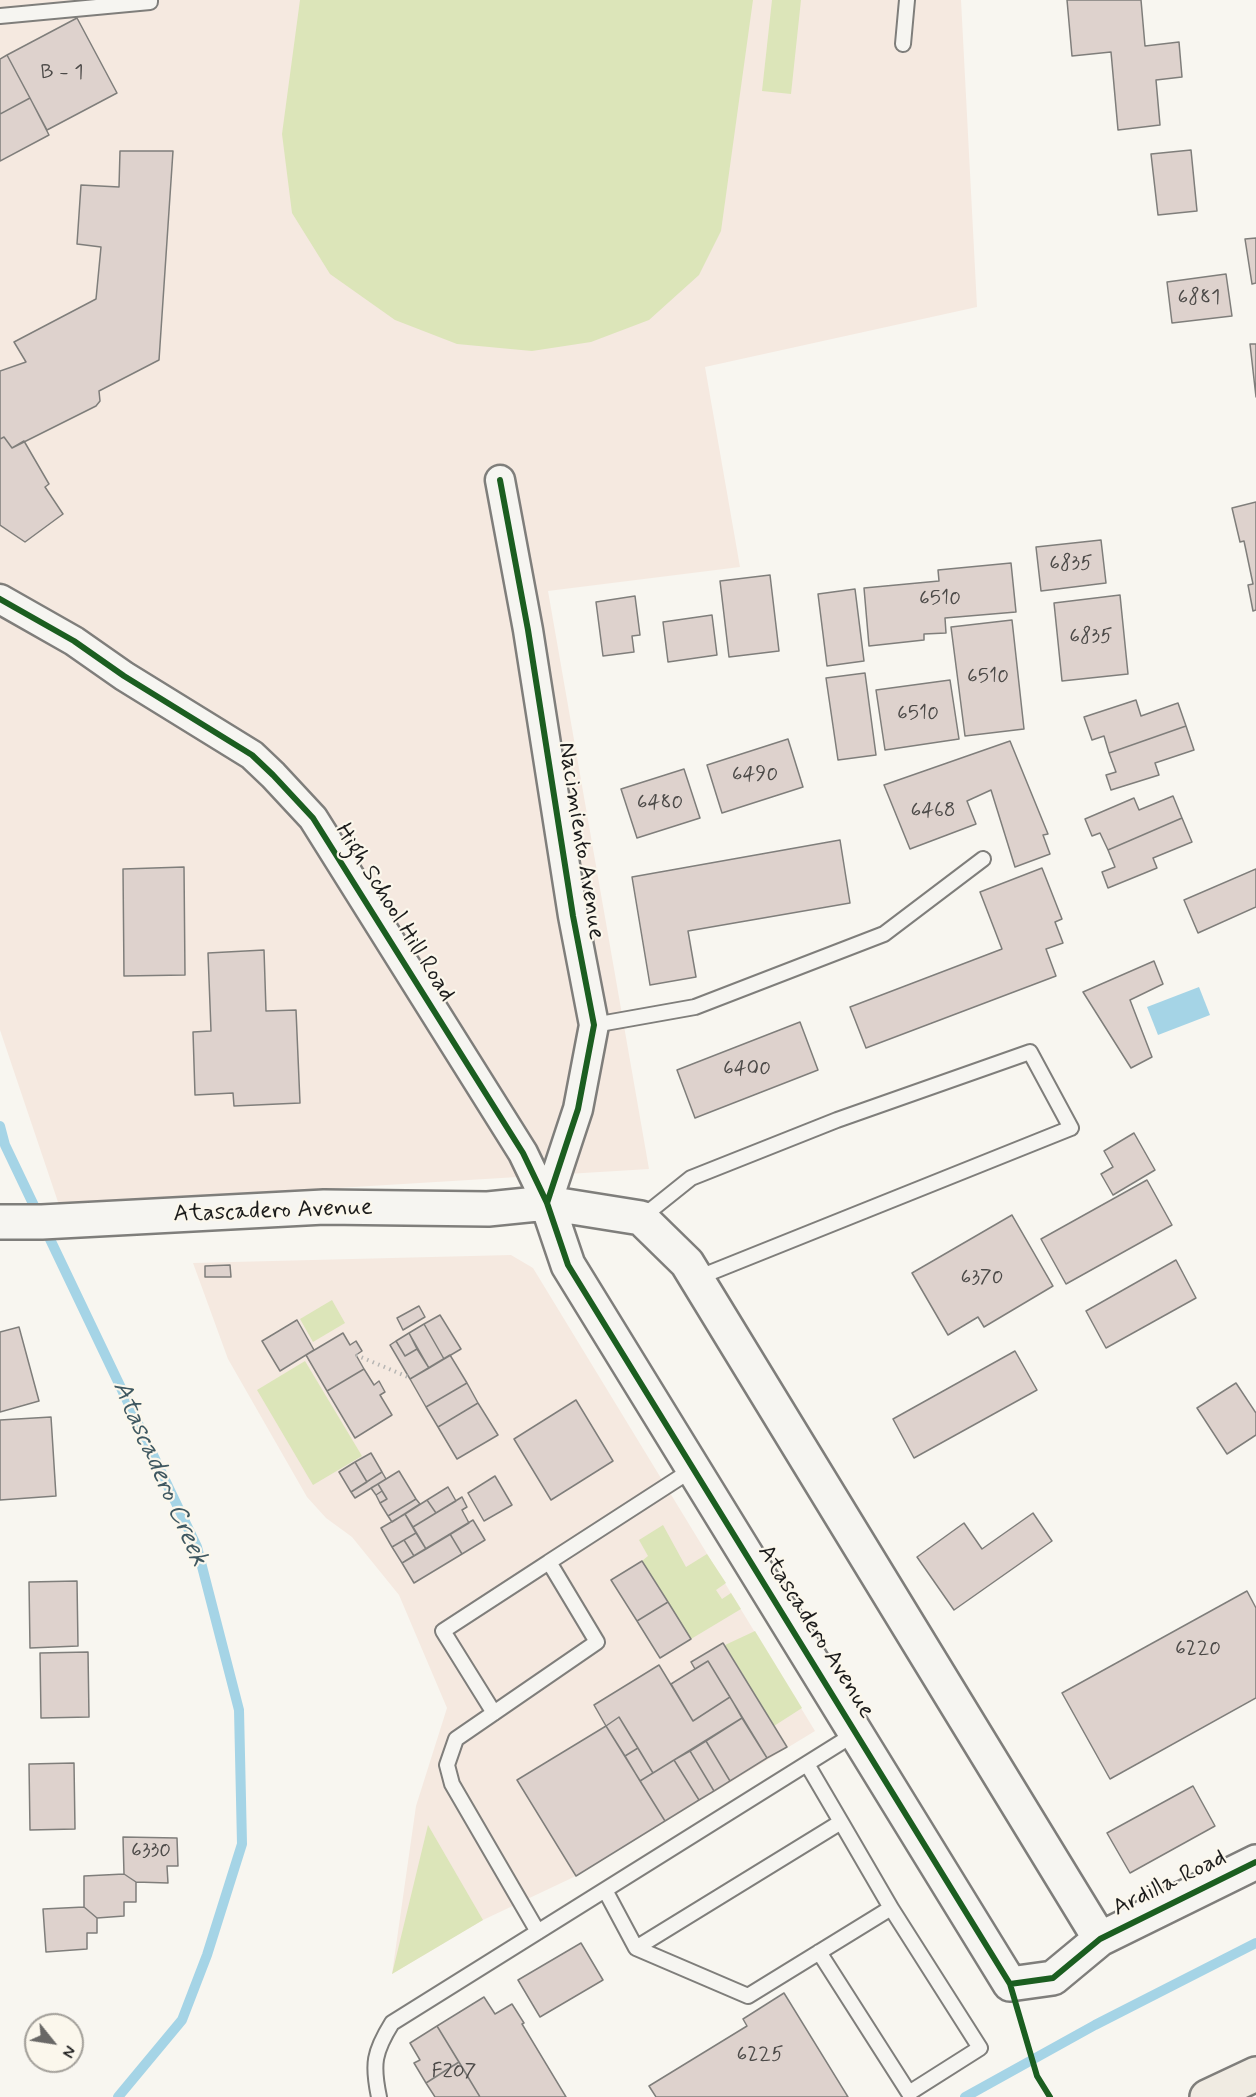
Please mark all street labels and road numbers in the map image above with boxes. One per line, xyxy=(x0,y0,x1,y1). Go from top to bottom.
street label: Nacimiento Avenue xyxy=(550,740,610,942)
street label: High School Hill Road xyxy=(328,819,460,1007)
street label: Atascadero Avenue xyxy=(173,1194,373,1230)
street label: Atascadero Avenue xyxy=(750,1540,880,1724)
street label: Ardilla Road xyxy=(1109,1844,1231,1924)

